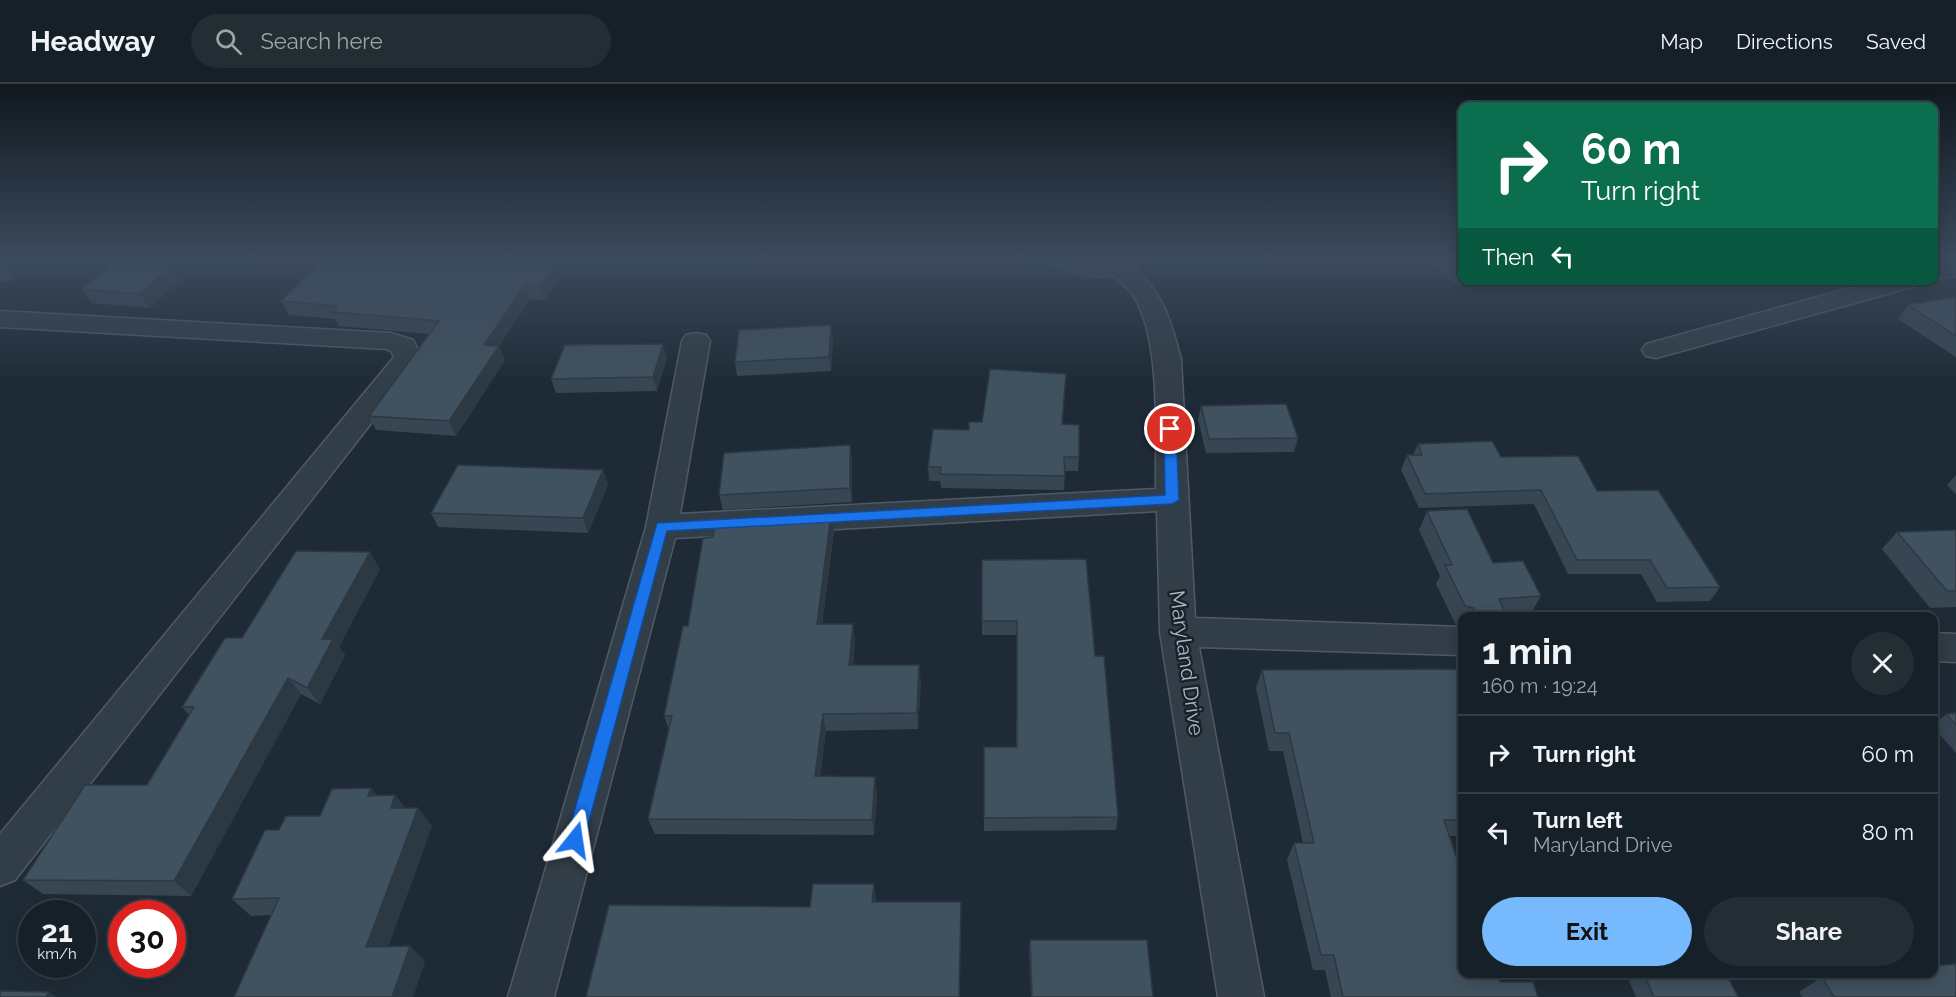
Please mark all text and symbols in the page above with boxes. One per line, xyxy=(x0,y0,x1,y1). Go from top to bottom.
search box xyxy=(191,14,611,68)
text: Headway xyxy=(30,25,155,58)
icon: search xyxy=(212,25,245,58)
text: Search here xyxy=(260,28,383,54)
text: Map xyxy=(1660,29,1703,54)
text: Directions xyxy=(1736,29,1833,54)
text: Saved xyxy=(1866,29,1926,54)
text: 60 m xyxy=(1581,125,1681,174)
icon: right xyxy=(1482,126,1560,204)
text: Turn right xyxy=(1581,175,1700,206)
icon: left xyxy=(1546,240,1579,273)
text: Then xyxy=(1482,244,1534,270)
pin xyxy=(1144,403,1195,454)
icon: arrive xyxy=(1153,412,1186,445)
street label: Maryland Drive xyxy=(1164,589,1210,737)
text: 1 min xyxy=(1482,630,1573,672)
button: close xyxy=(1851,632,1914,695)
text: 160 m · 19:24 xyxy=(1482,674,1598,698)
icon: right xyxy=(1482,738,1515,771)
text: Turn right xyxy=(1533,741,1636,767)
text: 60 m xyxy=(1861,741,1914,767)
text: Turn left xyxy=(1533,807,1623,833)
position arrow xyxy=(543,808,607,872)
icon: left xyxy=(1482,816,1515,849)
text: 80 m xyxy=(1862,819,1914,845)
text: Maryland Drive xyxy=(1533,833,1672,857)
button: Exit xyxy=(1482,897,1692,966)
button: Share xyxy=(1704,897,1914,966)
speed limit sign: 30 xyxy=(108,900,186,978)
text: 21 xyxy=(41,914,73,949)
text: km/h xyxy=(37,945,77,963)

